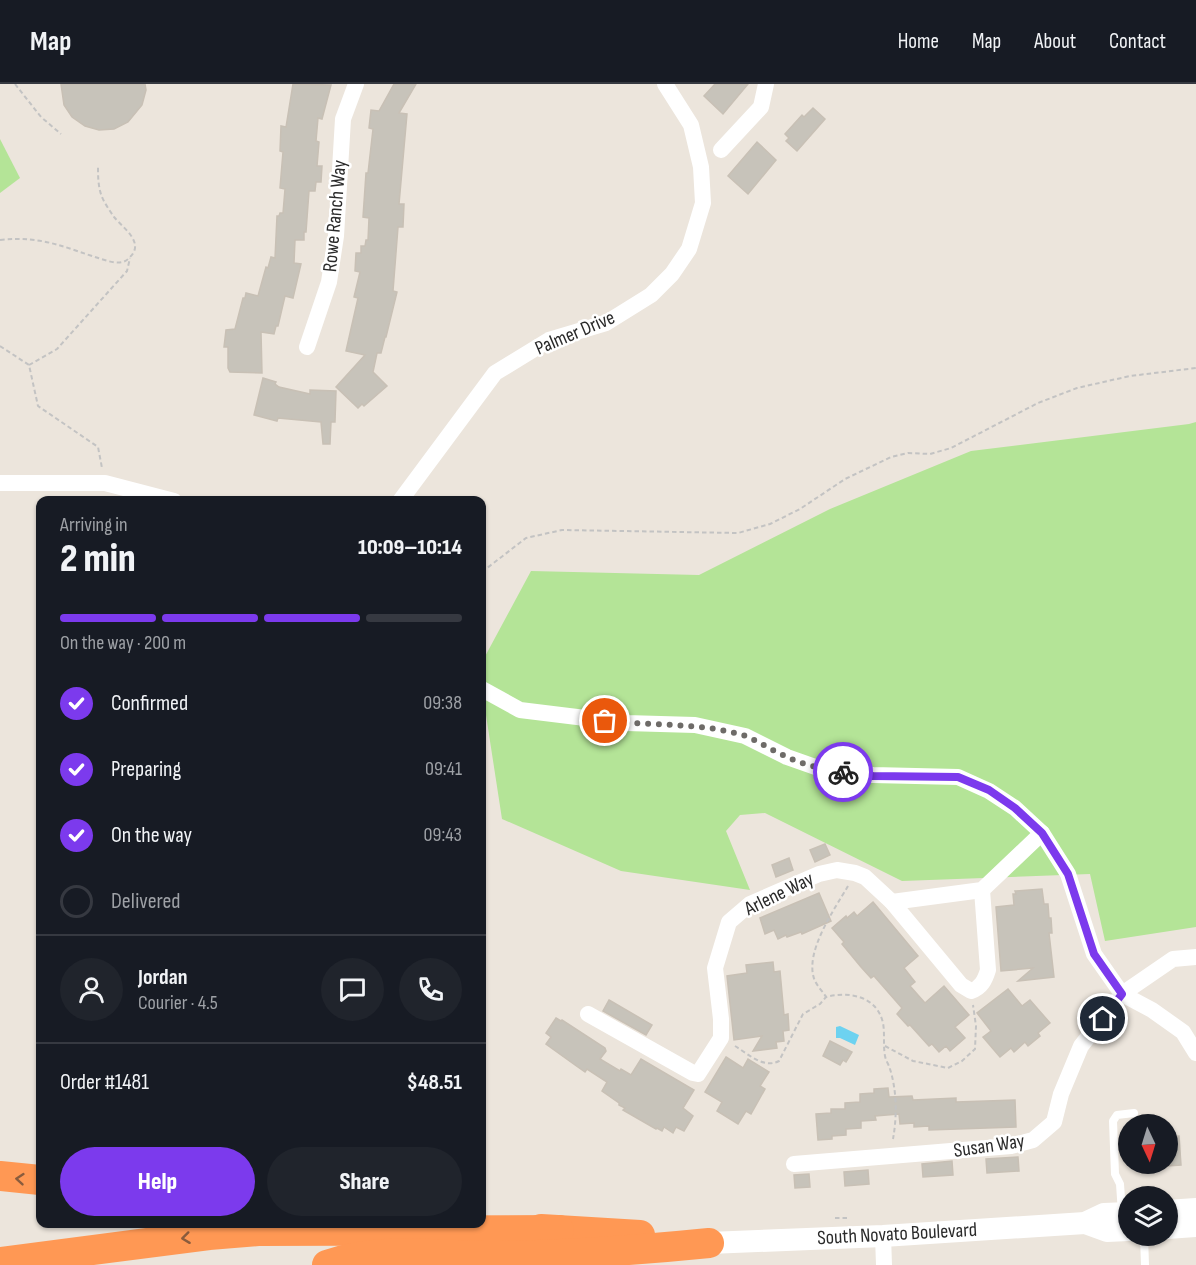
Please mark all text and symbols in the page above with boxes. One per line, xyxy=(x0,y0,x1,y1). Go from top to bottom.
text: Map xyxy=(30,25,71,58)
text: Home xyxy=(898,29,939,54)
text: Map xyxy=(972,29,1001,54)
text: About xyxy=(1034,29,1076,54)
text: Contact xyxy=(1109,29,1166,54)
street label: Rowe Ranch Way xyxy=(318,159,352,273)
street label: Palmer Drive xyxy=(531,305,619,361)
text: Arriving in xyxy=(60,513,128,537)
text: 10:09–10:14 xyxy=(358,534,462,561)
text: 2 min xyxy=(60,536,136,583)
text: On the way · 200 m xyxy=(60,631,186,655)
icon: check xyxy=(60,687,93,720)
text: Confirmed xyxy=(111,690,188,717)
text: 09:38 xyxy=(423,691,462,715)
pin xyxy=(579,695,630,746)
icon: bag xyxy=(588,704,621,737)
courier xyxy=(813,742,873,802)
icon: check xyxy=(60,753,93,786)
text: Preparing xyxy=(111,756,181,783)
icon: bike xyxy=(827,756,860,789)
text: 09:41 xyxy=(425,757,462,781)
icon: check xyxy=(60,819,93,852)
text: On the way xyxy=(111,822,192,849)
text: 09:43 xyxy=(424,823,462,847)
street label: Arlene Way xyxy=(740,867,818,921)
text: Delivered xyxy=(111,888,180,915)
button: person xyxy=(60,958,123,1021)
button: chat xyxy=(321,958,384,1021)
button: phone xyxy=(399,958,462,1021)
text: Jordan xyxy=(138,964,187,991)
text: Courier · 4.5 xyxy=(138,991,218,1015)
pin xyxy=(1077,993,1128,1044)
icon: home xyxy=(1086,1002,1119,1035)
text: Order #1481 xyxy=(60,1069,149,1096)
text: $48.51 xyxy=(407,1069,462,1096)
north arrow xyxy=(1118,1114,1178,1174)
map controls xyxy=(1118,1114,1178,1246)
street label: Susan Way xyxy=(952,1129,1026,1163)
button: Help xyxy=(60,1147,255,1216)
button: Share xyxy=(267,1147,462,1216)
one-way arrow xyxy=(16,1173,25,1186)
button: layers xyxy=(1118,1186,1178,1246)
street label: South Novato Boulevard xyxy=(816,1218,978,1250)
one-way arrow xyxy=(181,1231,191,1243)

